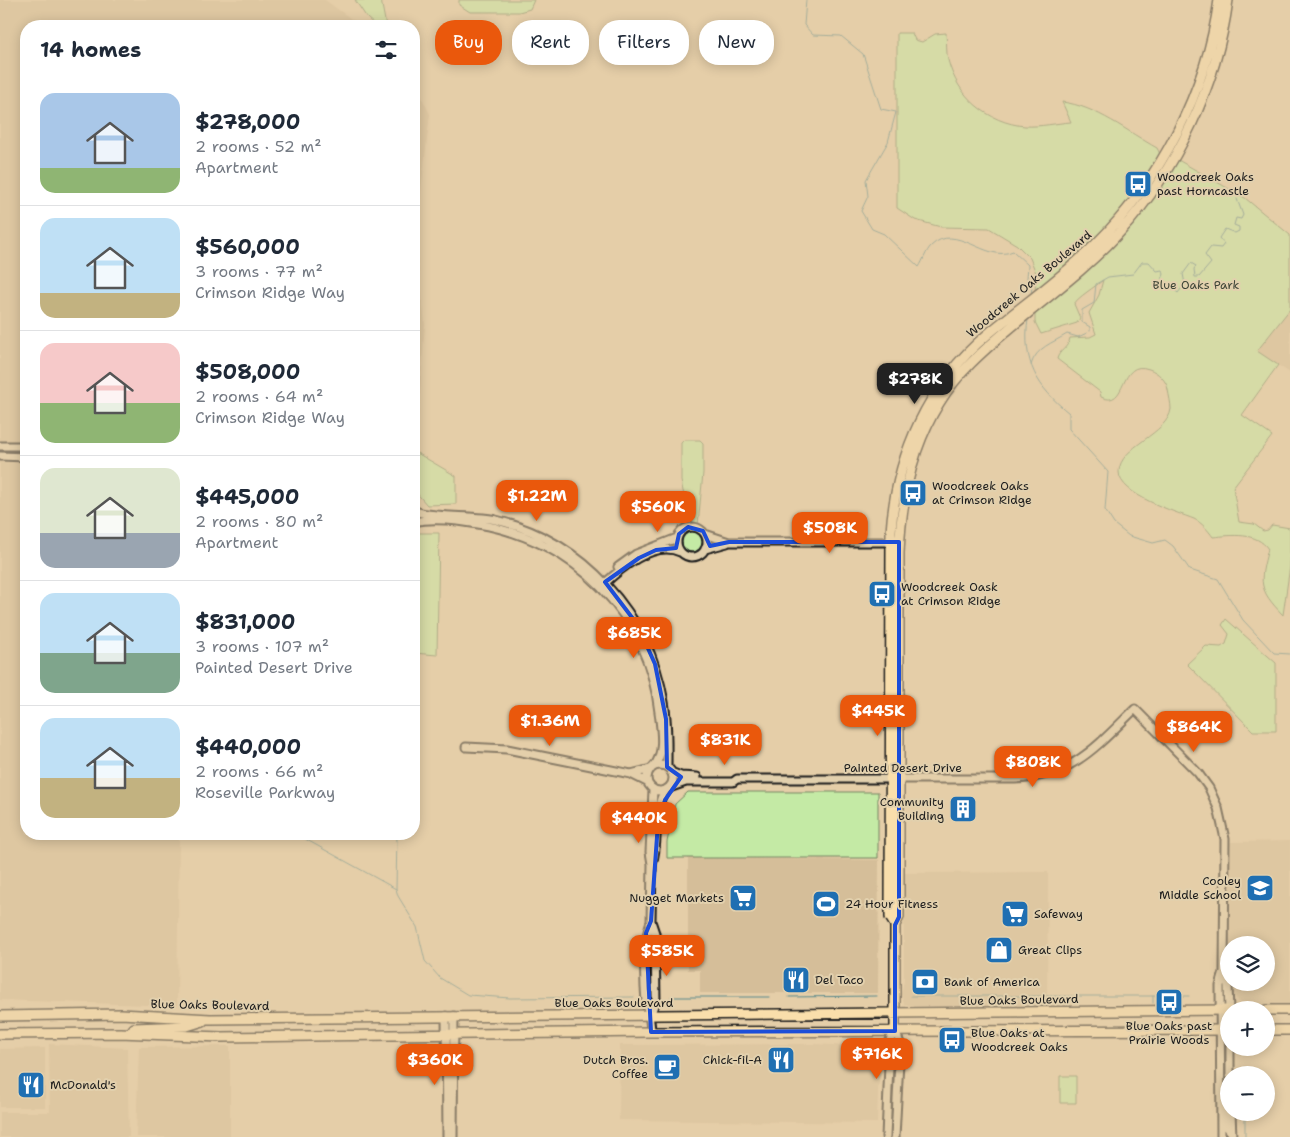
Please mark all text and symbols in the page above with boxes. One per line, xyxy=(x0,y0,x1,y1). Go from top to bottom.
chip: Buy xyxy=(435,20,502,65)
chip: Rent xyxy=(512,20,589,65)
chip: Filters xyxy=(599,20,689,65)
chip: New xyxy=(699,20,774,65)
text: 14 homes xyxy=(40,36,141,64)
icon: filters xyxy=(372,36,400,64)
text: $278,000 xyxy=(195,108,300,136)
icon: home xyxy=(80,113,140,173)
text: 2 rooms · 52 m² xyxy=(195,136,322,157)
text: Apartment xyxy=(195,157,278,178)
bus stop icon: Woodcreek Oaks past Horncastle xyxy=(1123,169,1153,199)
place label: Woodcreek Oaks past Horncastle xyxy=(1157,169,1254,199)
street label: Woodcreek Oaks Boulevard xyxy=(963,227,1095,341)
text: $560,000 xyxy=(195,233,300,261)
icon: home xyxy=(80,238,140,298)
text: 3 rooms · 77 m² xyxy=(195,261,323,282)
park label: Blue Oaks Park xyxy=(1152,277,1240,293)
text: Crimson Ridge Way xyxy=(195,282,345,303)
text: $508,000 xyxy=(195,358,300,386)
pin: $278K xyxy=(880,362,950,405)
icon: home xyxy=(80,363,140,423)
text: $278K xyxy=(888,368,942,389)
text: 2 rooms · 64 m² xyxy=(195,386,323,407)
text: Crimson Ridge Way xyxy=(195,407,345,428)
bus stop icon: Woodcreek Oaks at Crimson Ridge xyxy=(898,478,928,508)
place label: Woodcreek Oaks at Crimson Ridge xyxy=(932,478,1032,508)
pin: $1.22M xyxy=(496,480,578,522)
text: $445,000 xyxy=(195,483,300,511)
text: $1.22M xyxy=(507,485,567,506)
icon: home xyxy=(80,488,140,548)
pin: $560K xyxy=(623,490,693,533)
text: $560K xyxy=(631,496,685,517)
text: 2 rooms · 80 m² xyxy=(195,511,323,532)
pin: $508K xyxy=(795,512,865,554)
text: $508K xyxy=(803,517,857,538)
text: Apartment xyxy=(195,532,278,553)
bus stop icon: Woodcreek Oask at Crimson Ridge xyxy=(867,579,897,609)
place label: Woodcreek Oask at Crimson Ridge xyxy=(901,579,1001,609)
text: $831,000 xyxy=(195,608,296,636)
icon: home xyxy=(80,613,140,673)
pin: $685K xyxy=(599,616,669,659)
text: $685K xyxy=(607,622,661,643)
text: 3 rooms · 107 m² xyxy=(195,636,329,657)
text: Painted Desert Drive xyxy=(195,657,353,678)
pin: $445K xyxy=(843,694,913,737)
text: $445K xyxy=(851,700,905,721)
pin: $1.36M xyxy=(509,704,591,747)
text: $1.36M xyxy=(520,710,580,731)
pin: $864K xyxy=(1159,710,1229,753)
text: $864K xyxy=(1166,716,1222,737)
pin: $831K xyxy=(690,724,760,766)
text: $831K xyxy=(700,729,750,750)
text: $440,000 xyxy=(195,733,301,761)
icon: home xyxy=(80,738,140,798)
pin: $808K xyxy=(998,746,1068,788)
text: $808K xyxy=(1005,751,1061,772)
street label: Painted Desert Drive xyxy=(844,760,962,776)
text: 2 rooms · 66 m² xyxy=(195,761,323,782)
text: Roseville Parkway xyxy=(195,782,335,803)
place label: Community Building xyxy=(880,794,944,824)
building icon: Community Building xyxy=(948,794,978,824)
pin: $440K xyxy=(604,802,674,844)
text: $440K xyxy=(611,807,667,828)
place label: Cooley Middle School xyxy=(1159,873,1241,903)
school or university icon: Cooley Middle School xyxy=(1245,873,1275,903)
supermarket icon: Nugget Markets xyxy=(728,883,758,913)
sports icon: 24 Hour Fitness xyxy=(811,889,841,919)
place label: Nugget Markets xyxy=(629,890,724,906)
place label: 24 Hour Fitness xyxy=(845,896,938,912)
supermarket icon: Safeway xyxy=(1000,899,1030,929)
place label: Safeway xyxy=(1034,906,1083,922)
pin: $585K xyxy=(632,934,702,977)
shop icon: Great Clips xyxy=(984,935,1014,965)
map controls xyxy=(1220,936,1275,1121)
button: layers xyxy=(1220,936,1275,991)
text: $585K xyxy=(640,940,694,961)
place label: Great Clips xyxy=(1018,942,1082,958)
restaurant icon: Del Taco xyxy=(781,965,811,995)
bank icon: Bank of America xyxy=(910,967,940,997)
place label: Del Taco xyxy=(815,972,864,988)
place label: Bank of America xyxy=(944,974,1040,990)
bus stop icon: Blue Oaks past Prairie Woods xyxy=(1154,987,1184,1017)
street label: Blue Oaks Boulevard xyxy=(959,991,1079,1009)
street label: Blue Oaks Boulevard xyxy=(555,995,674,1011)
street label: Blue Oaks Boulevard xyxy=(150,996,270,1014)
button: + xyxy=(1220,1001,1275,1056)
place label: Blue Oaks past Prairie Woods xyxy=(1126,1018,1212,1048)
bus stop icon: Blue Oaks at Woodcreek Oaks xyxy=(937,1025,967,1055)
place label: Blue Oaks at Woodcreek Oaks xyxy=(971,1025,1068,1055)
pin: $716K xyxy=(842,1038,912,1080)
text: $716K xyxy=(852,1043,902,1064)
pin: $360K xyxy=(400,1044,470,1086)
restaurant icon: Chick-fil-A xyxy=(766,1045,796,1075)
text: $360K xyxy=(407,1049,463,1070)
place label: Dutch Bros. Coffee xyxy=(583,1052,648,1082)
cafe icon: Dutch Bros. Coffee xyxy=(652,1052,682,1082)
place label: Chick-fil-A xyxy=(703,1052,762,1068)
button: − xyxy=(1220,1066,1275,1121)
restaurant icon: McDonald's xyxy=(16,1070,46,1100)
place label: McDonald's xyxy=(50,1077,116,1093)

